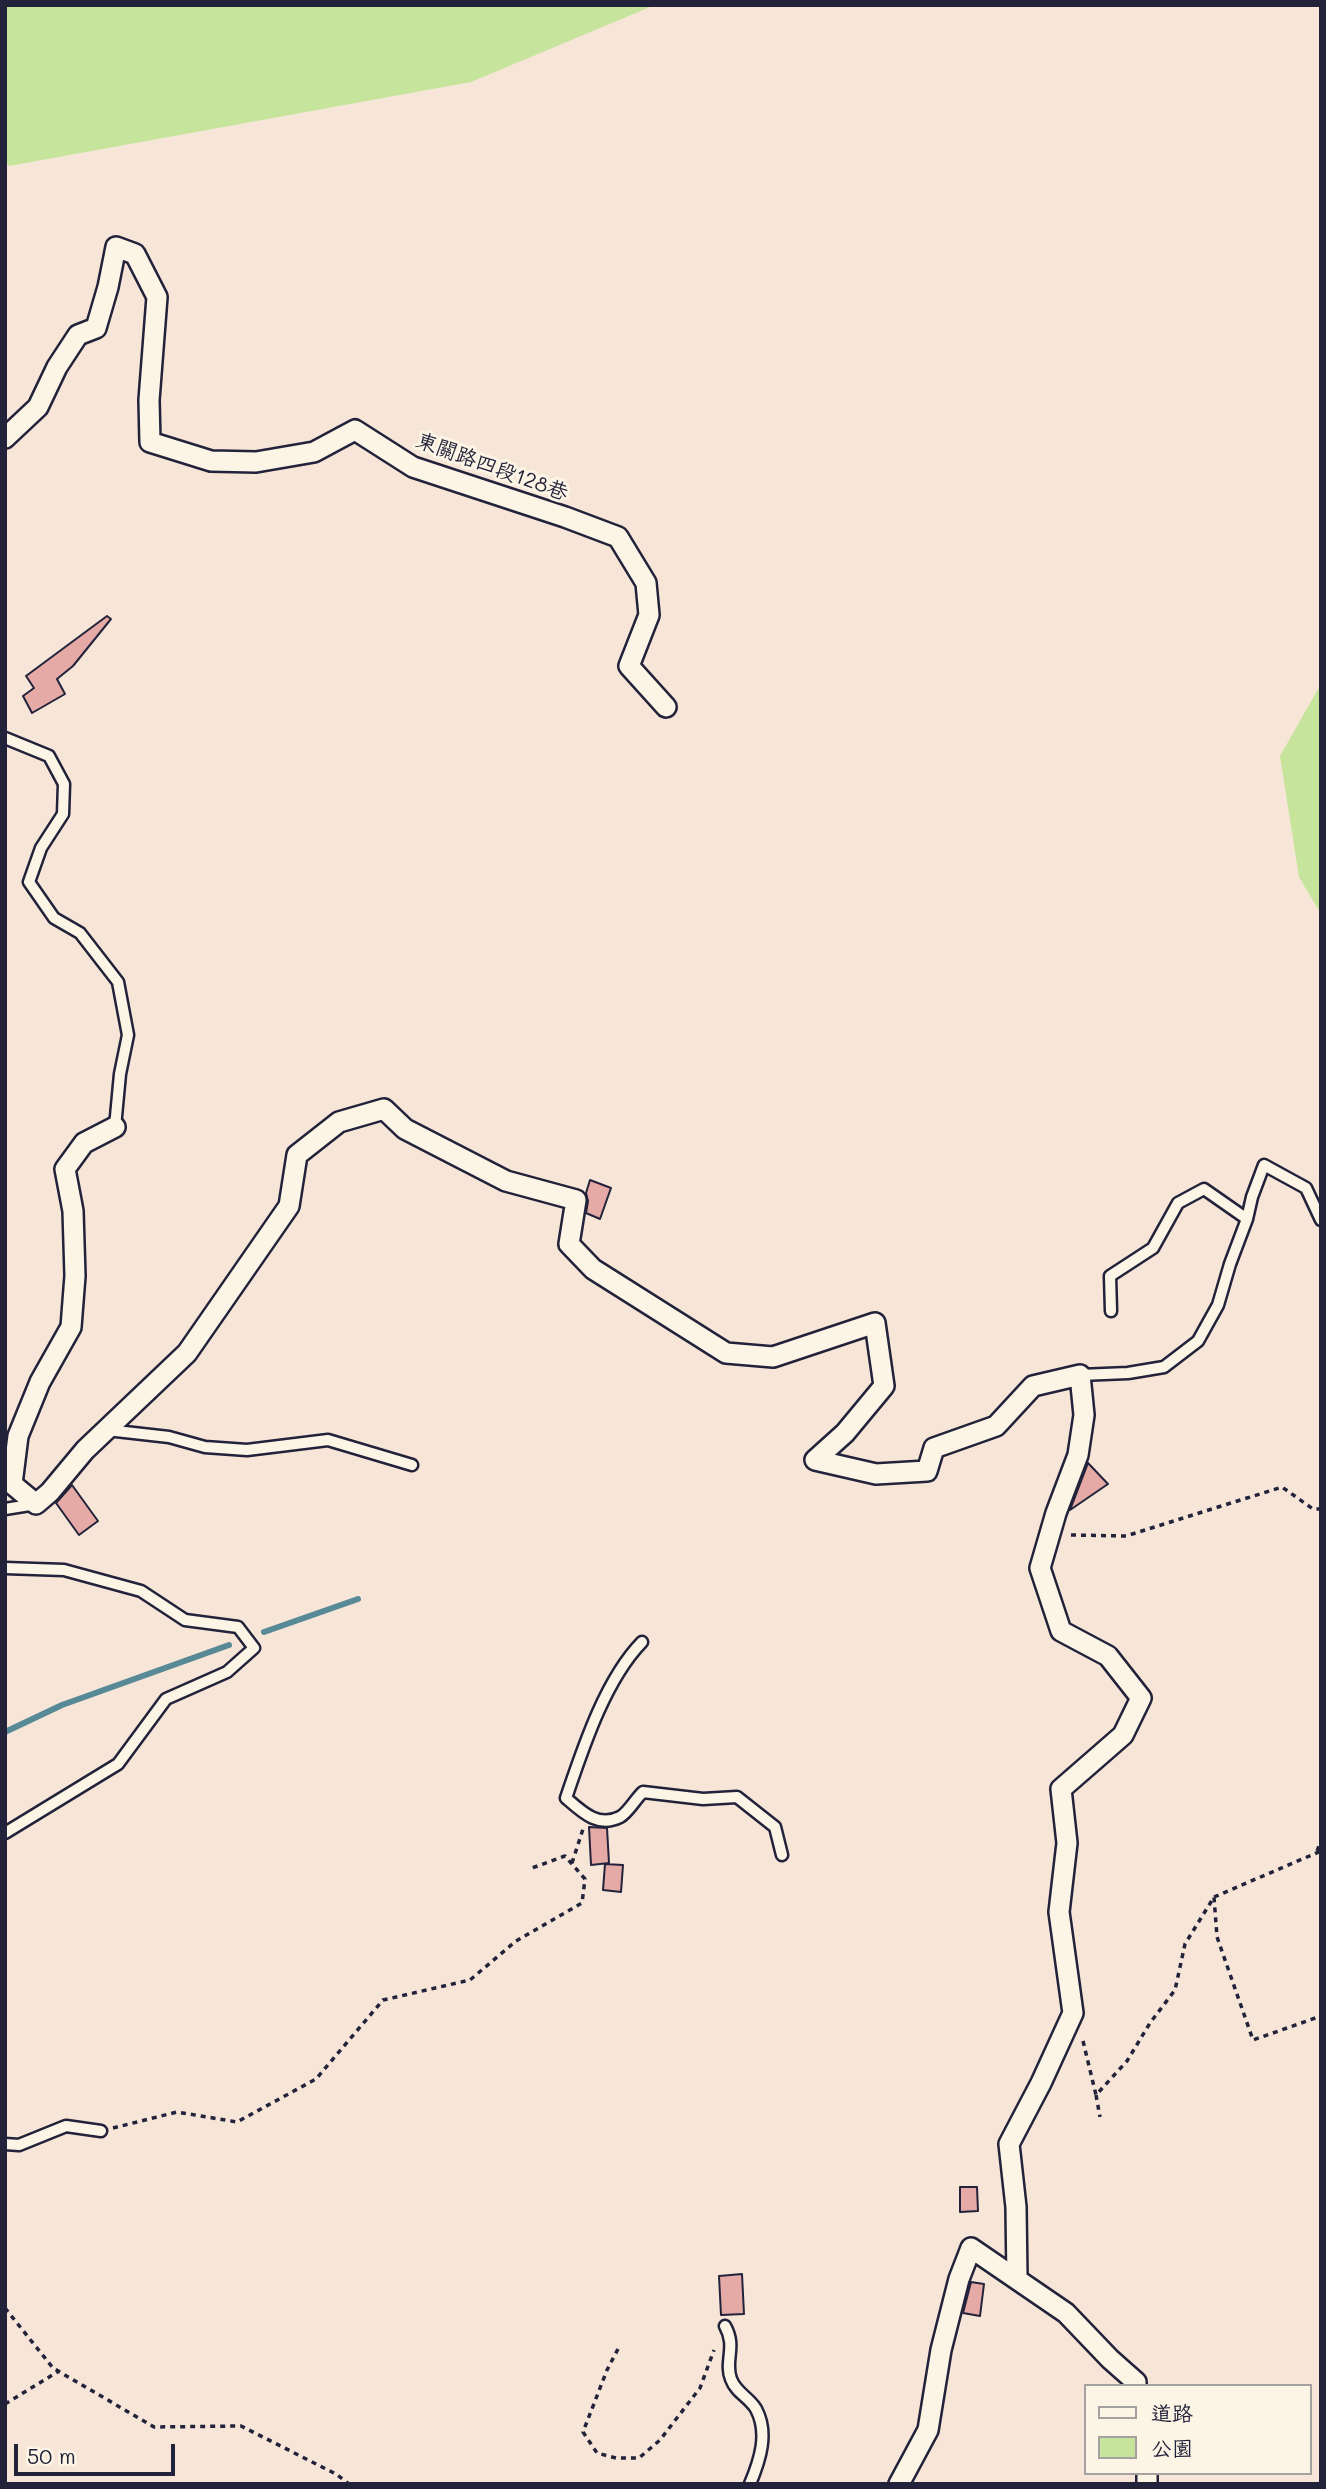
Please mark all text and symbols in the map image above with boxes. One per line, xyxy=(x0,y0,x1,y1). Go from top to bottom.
street label: 東關路四段128巷 xyxy=(413,428,571,506)
legend xyxy=(1084,2384,1312,2475)
text: 道路 xyxy=(1151,2399,1193,2426)
scale bar xyxy=(18,2430,178,2474)
text: 公園 xyxy=(1151,2434,1193,2461)
text: 50 m xyxy=(27,2442,76,2469)

